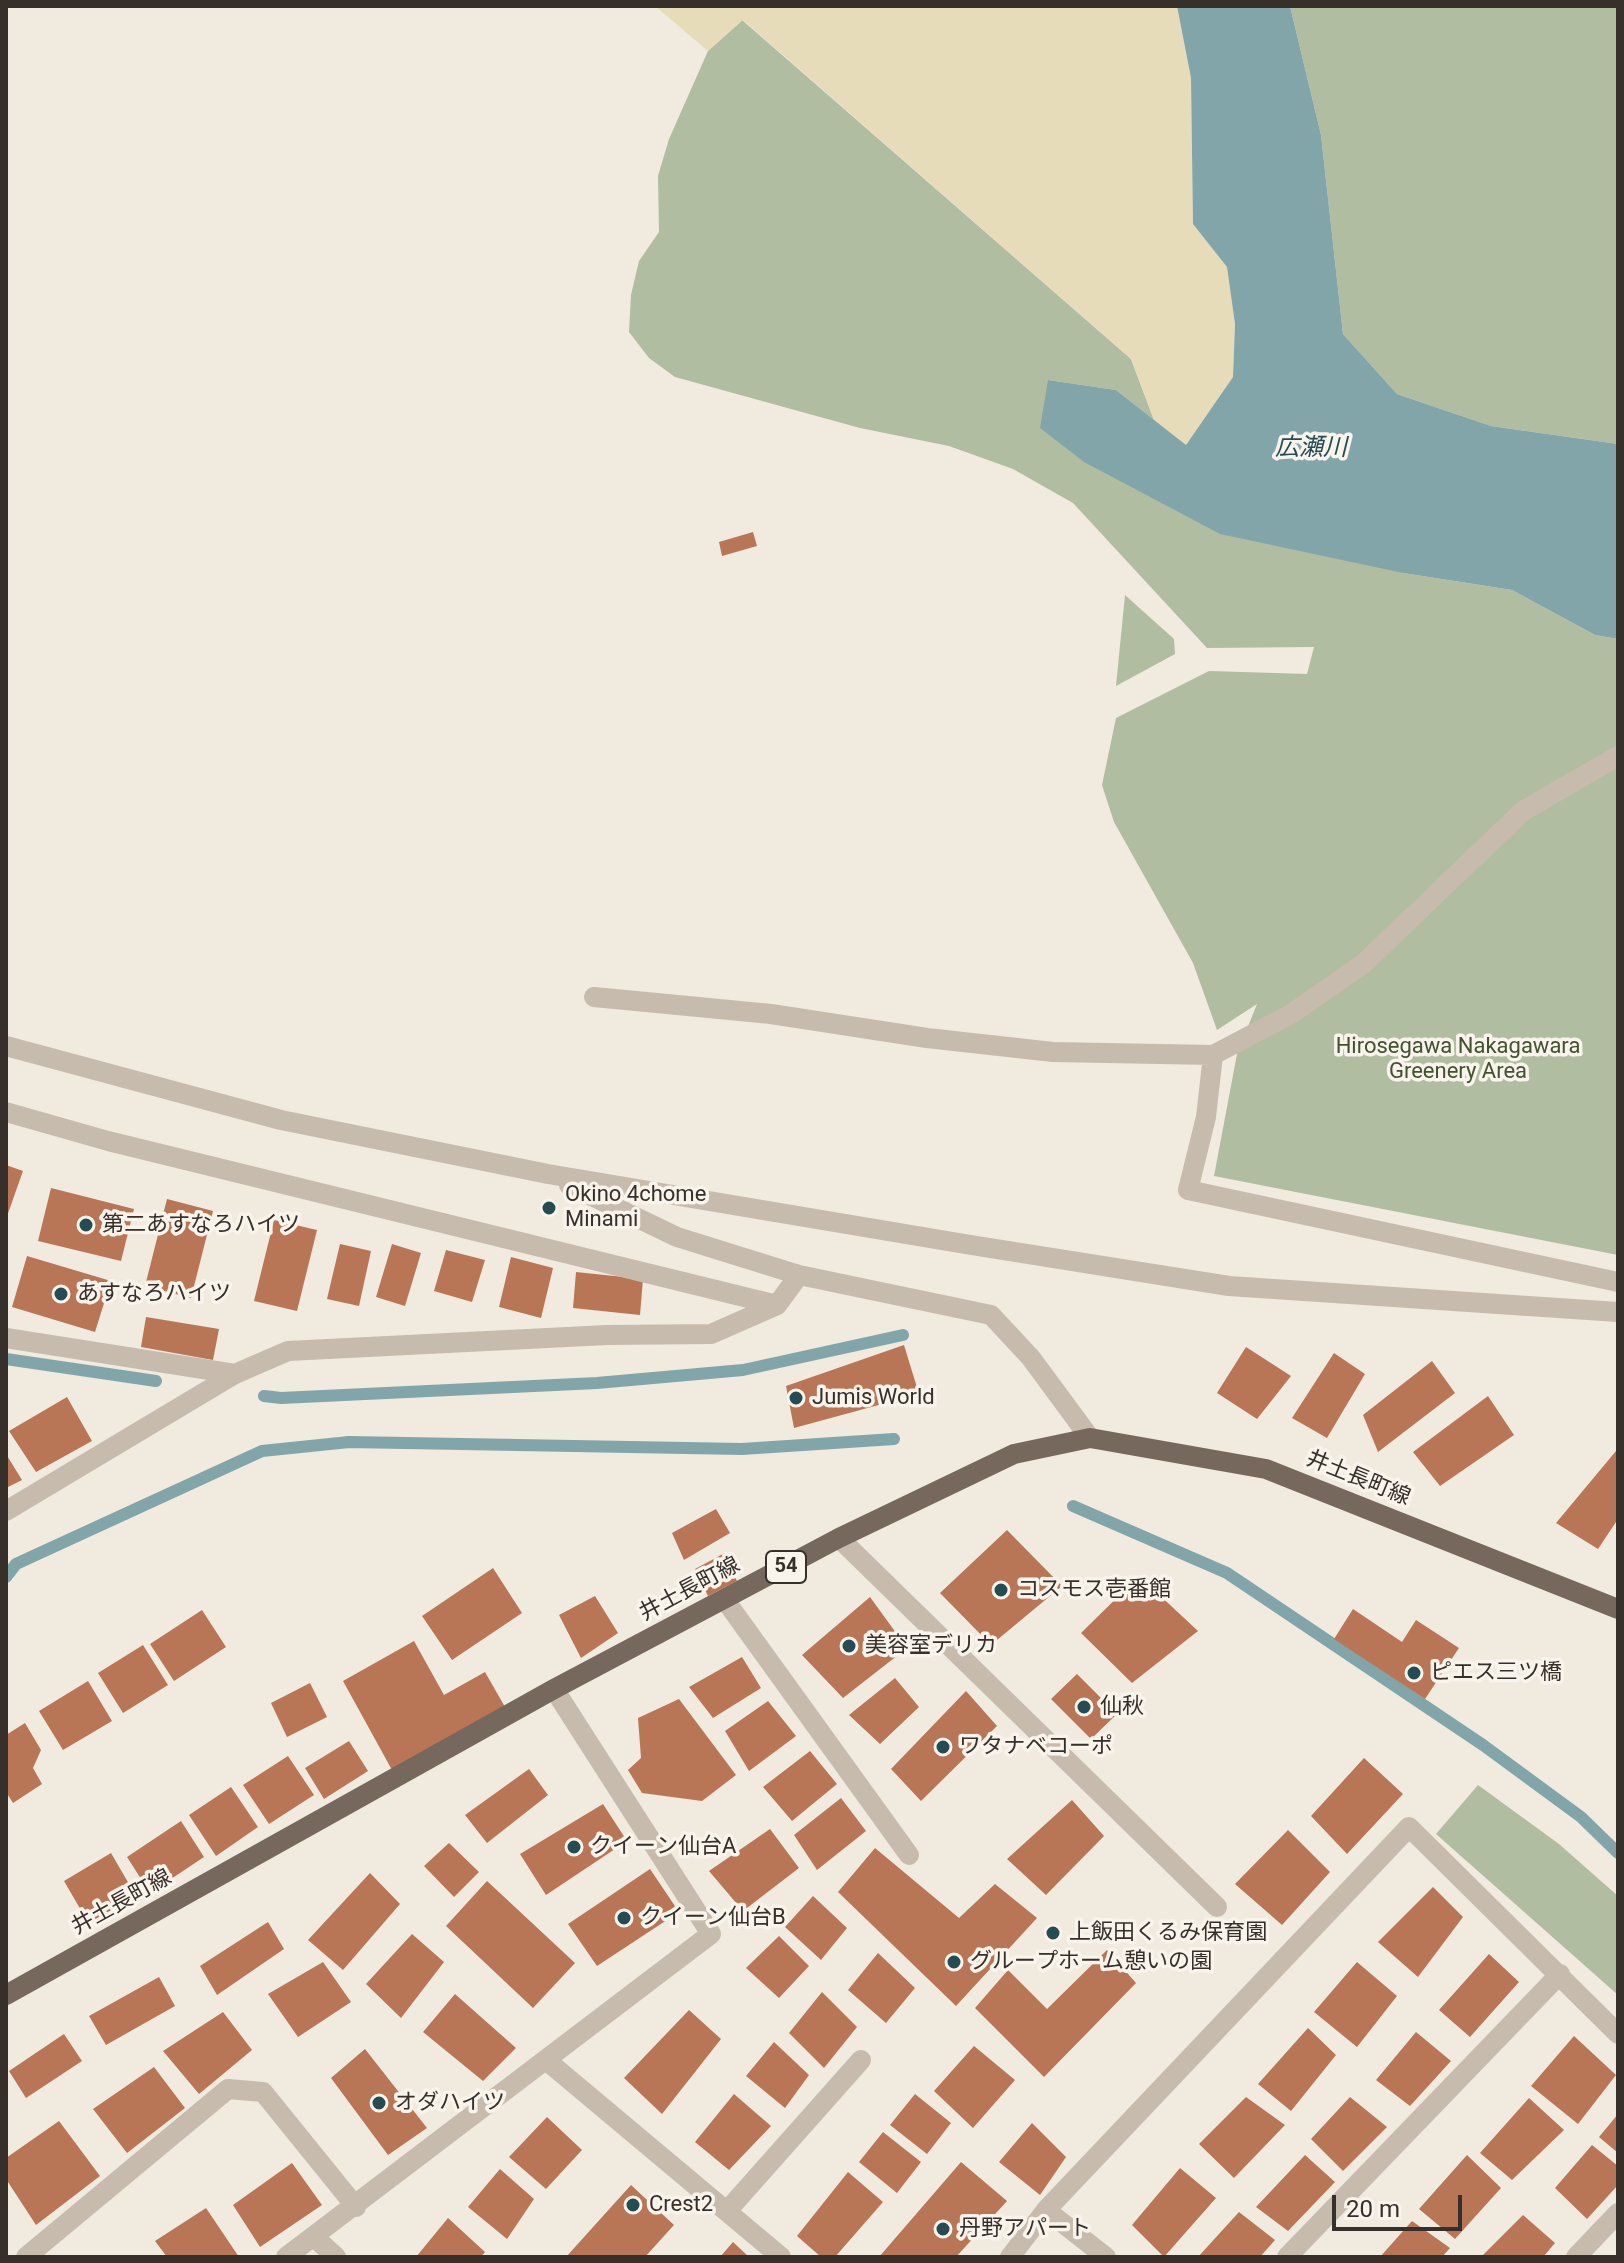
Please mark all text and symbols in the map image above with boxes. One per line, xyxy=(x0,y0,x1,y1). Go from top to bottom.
water label: 広瀬川 xyxy=(1275,435,1347,463)
park label: Hirosegawa Nakagawara Greenery Area xyxy=(1336,1034,1580,1086)
place label: Okino 4chome Minami xyxy=(565,1182,706,1234)
marker: Okino 4chome Minami xyxy=(540,1199,558,1217)
place label: 第二あすなろハイツ xyxy=(102,1212,300,1238)
marker: 第二あすなろハイツ xyxy=(77,1216,95,1234)
place label: あすなろハイツ xyxy=(77,1281,231,1307)
marker: あすなろハイツ xyxy=(52,1285,70,1303)
place label: Jumis World xyxy=(812,1385,935,1411)
marker: Jumis World xyxy=(787,1389,805,1407)
street label: 井土長町線 xyxy=(1302,1446,1414,1512)
road number: 54 xyxy=(766,1551,806,1583)
street label: 井土長町線 xyxy=(635,1553,745,1627)
place label: コスモス壱番館 xyxy=(1017,1577,1171,1603)
marker: コスモス壱番館 xyxy=(992,1581,1010,1599)
place label: 美容室デリカ xyxy=(865,1633,997,1659)
marker: 美容室デリカ xyxy=(840,1637,858,1655)
place label: ピエス三ツ橋 xyxy=(1430,1660,1562,1686)
marker: ピエス三ツ橋 xyxy=(1405,1664,1423,1682)
place label: 仙秋 xyxy=(1100,1694,1144,1720)
marker: 仙秋 xyxy=(1075,1698,1093,1716)
place label: ワタナベコーポ xyxy=(959,1734,1113,1760)
marker: ワタナベコーポ xyxy=(934,1738,952,1756)
place label: クイーン仙台A xyxy=(590,1834,736,1860)
marker: クイーン仙台A xyxy=(565,1838,583,1856)
street label: 井土長町線 xyxy=(67,1865,177,1941)
place label: クイーン仙台B xyxy=(640,1905,786,1931)
marker: クイーン仙台B xyxy=(615,1909,633,1927)
place label: 上飯田くるみ保育園 xyxy=(1069,1920,1267,1946)
marker: 上飯田くるみ保育園 xyxy=(1044,1924,1062,1942)
place label: グループホーム憩いの園 xyxy=(970,1949,1212,1975)
marker: グループホーム憩いの園 xyxy=(945,1953,963,1971)
place label: オダハイツ xyxy=(395,2090,505,2116)
marker: オダハイツ xyxy=(370,2094,388,2112)
scale bar xyxy=(1336,2179,1466,2229)
place label: Crest2 xyxy=(649,2192,713,2218)
text: 20 m xyxy=(1346,2195,1400,2223)
marker: Crest2 xyxy=(624,2196,642,2214)
place label: 丹野アパート xyxy=(959,2216,1091,2242)
marker: 丹野アパート xyxy=(934,2220,952,2238)

